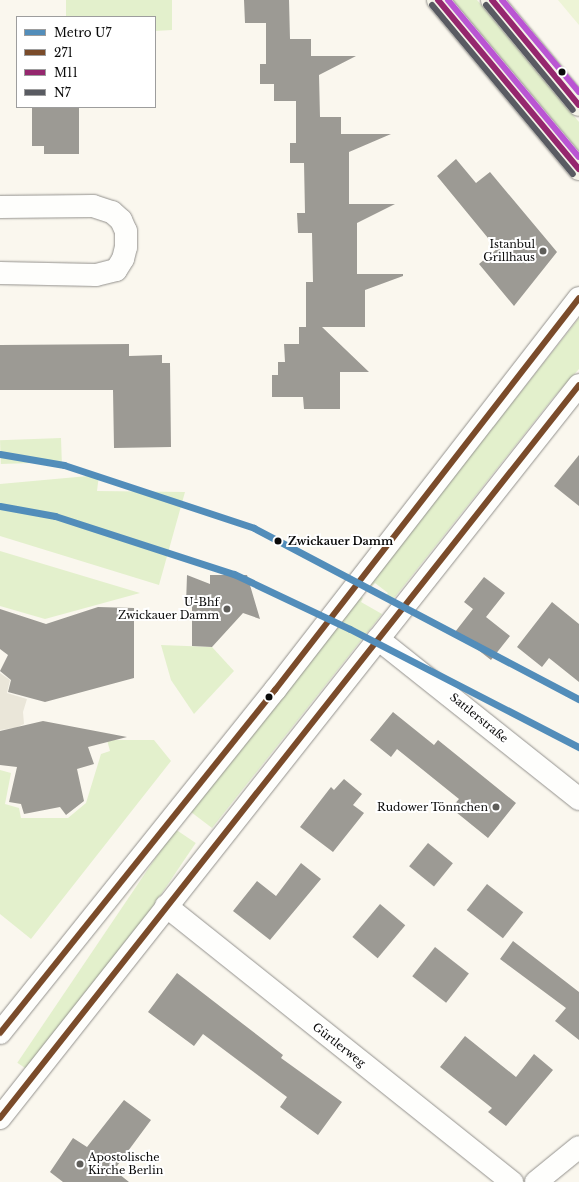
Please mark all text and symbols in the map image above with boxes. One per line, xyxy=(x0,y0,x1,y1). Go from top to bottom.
legend xyxy=(16,16,156,108)
text: Metro U7 xyxy=(54,25,111,40)
text: 271 xyxy=(54,45,73,60)
text: M11 xyxy=(54,65,78,80)
unlabelled marker xyxy=(557,67,567,77)
text: N7 xyxy=(54,85,71,100)
place label: Istanbul Grillhaus xyxy=(483,238,535,264)
marker: Istanbul Grillhaus xyxy=(538,246,548,256)
marker: Zwickauer Damm xyxy=(271,534,285,548)
place label: Zwickauer Damm xyxy=(288,534,393,548)
place label: U-Bhf Zwickauer Damm xyxy=(118,596,219,622)
marker: U-Bhf Zwickauer Damm xyxy=(222,604,232,614)
street label: Sattlerstraße xyxy=(447,691,511,745)
unlabelled marker xyxy=(264,692,274,702)
place label: Rudower Tönnchen xyxy=(376,800,488,814)
marker: Rudower Tönnchen xyxy=(491,802,501,812)
street label: Gürtlerweg xyxy=(310,1020,368,1070)
place label: Apostolische Kirche Berlin xyxy=(88,1151,163,1177)
marker: Apostolische Kirche Berlin xyxy=(75,1159,85,1169)

